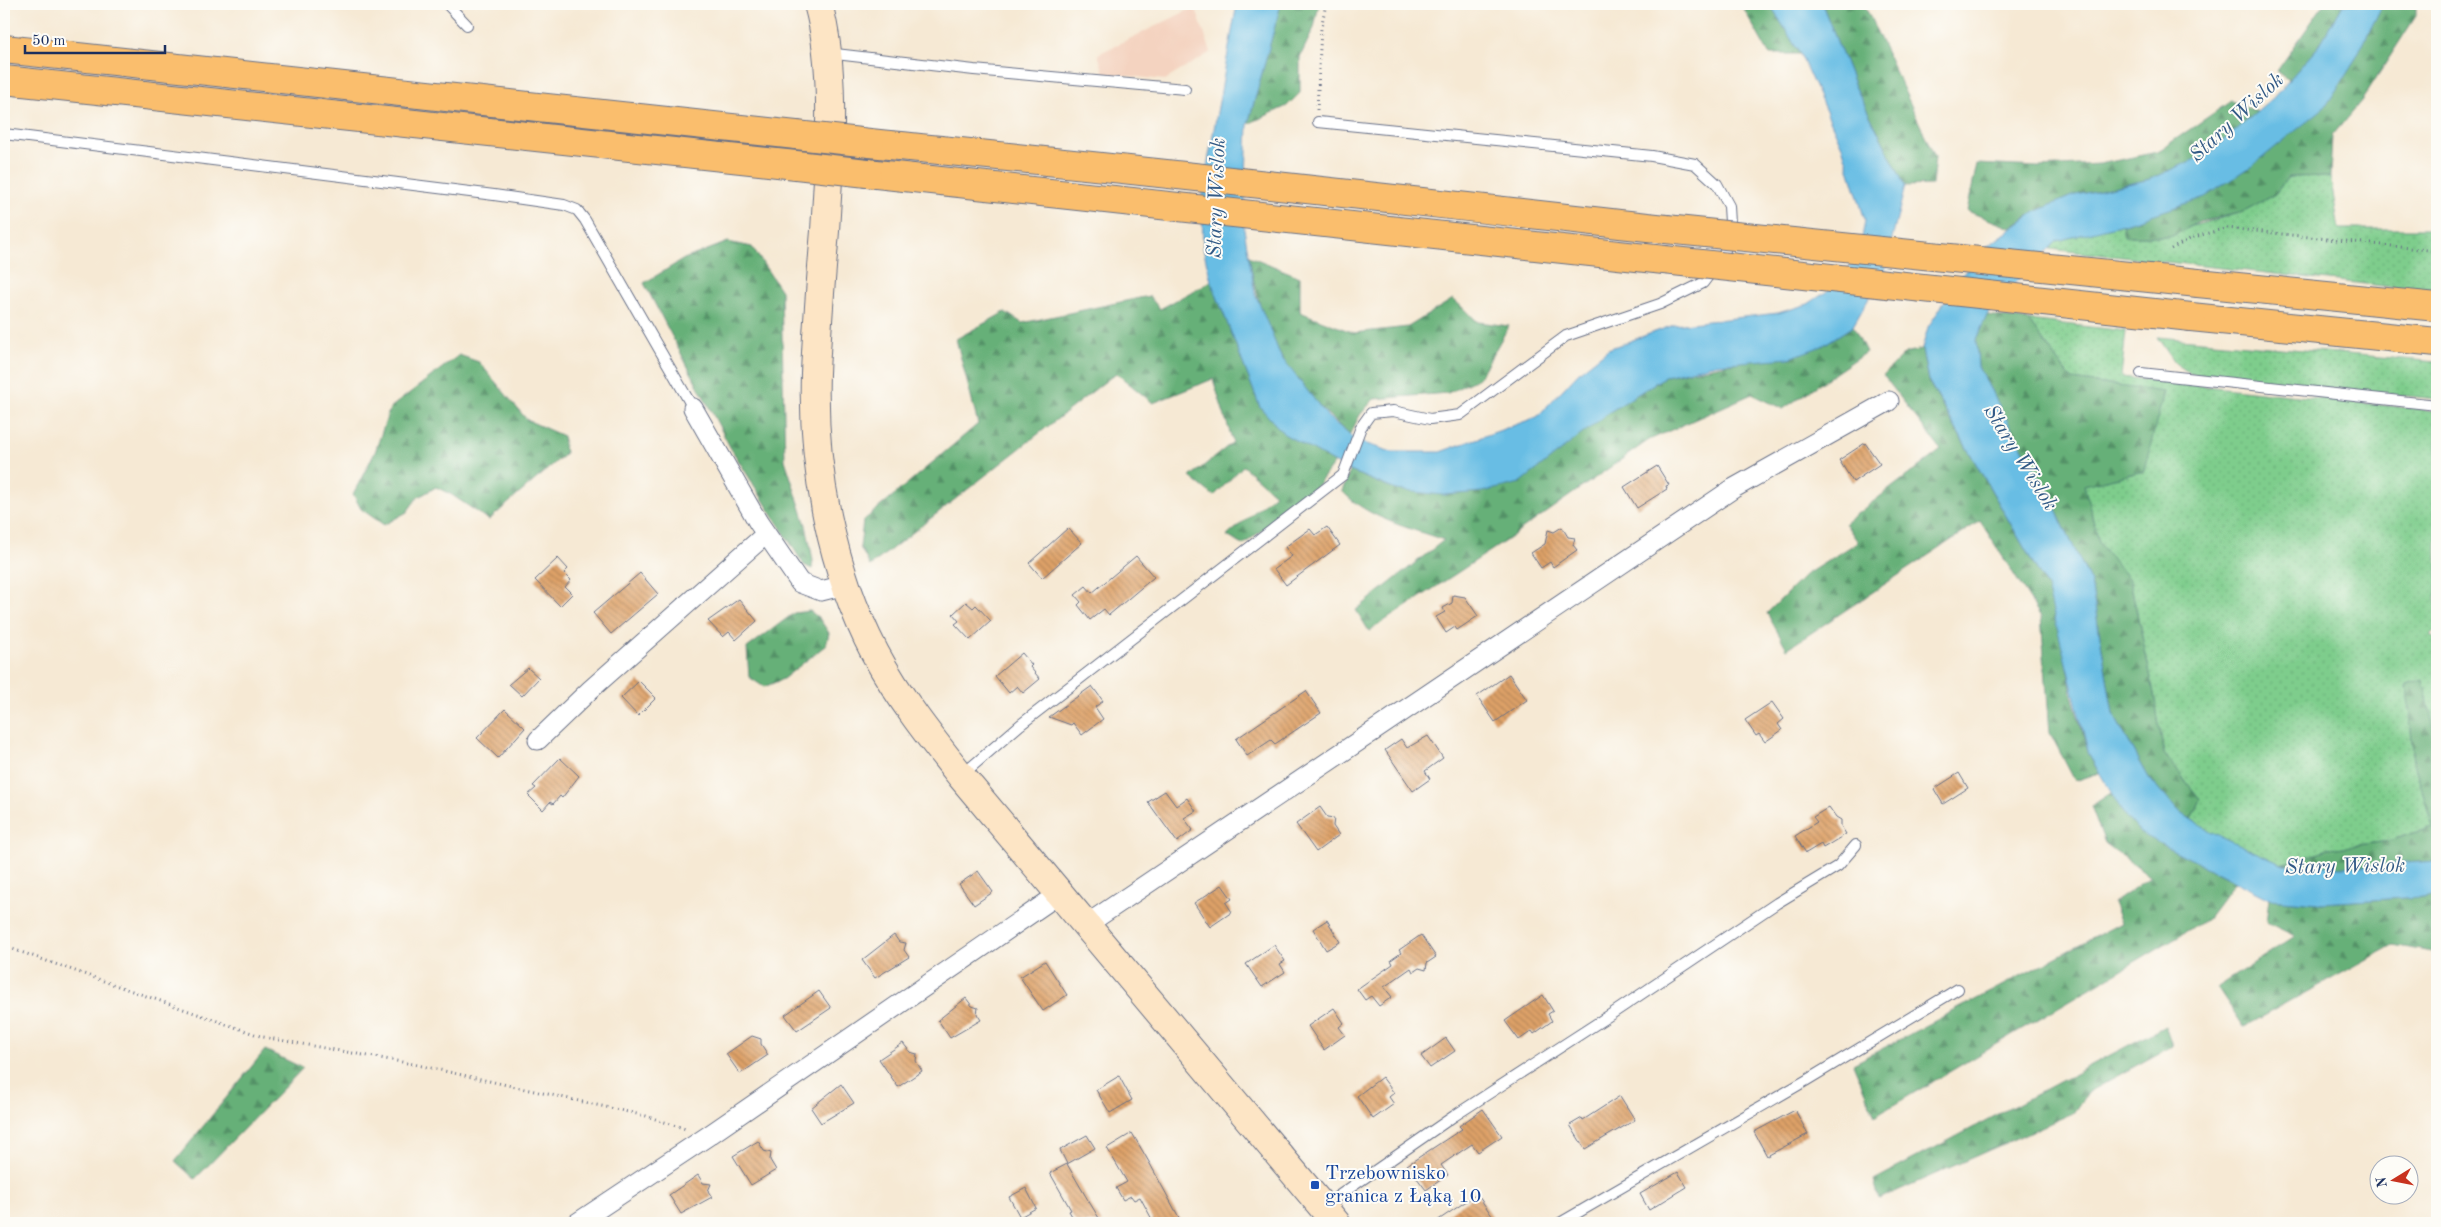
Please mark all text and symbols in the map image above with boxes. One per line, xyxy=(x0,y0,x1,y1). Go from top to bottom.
scale bar xyxy=(25,22,165,54)
text: 50 m xyxy=(32,34,66,49)
water label: Stary Wislok xyxy=(2186,69,2288,167)
water label: Stary Wislok xyxy=(1204,137,1230,259)
water label: Stary Wislok xyxy=(1979,401,2061,515)
water label: Stary Wislok xyxy=(2285,855,2405,879)
north arrow xyxy=(2368,1154,2418,1204)
place label: Trzebownisko granica z Łąką 10 xyxy=(1325,1164,1481,1207)
text: N xyxy=(2374,1175,2390,1189)
marker: Trzebownisko granica z Łąką 10 xyxy=(1309,1179,1321,1191)

